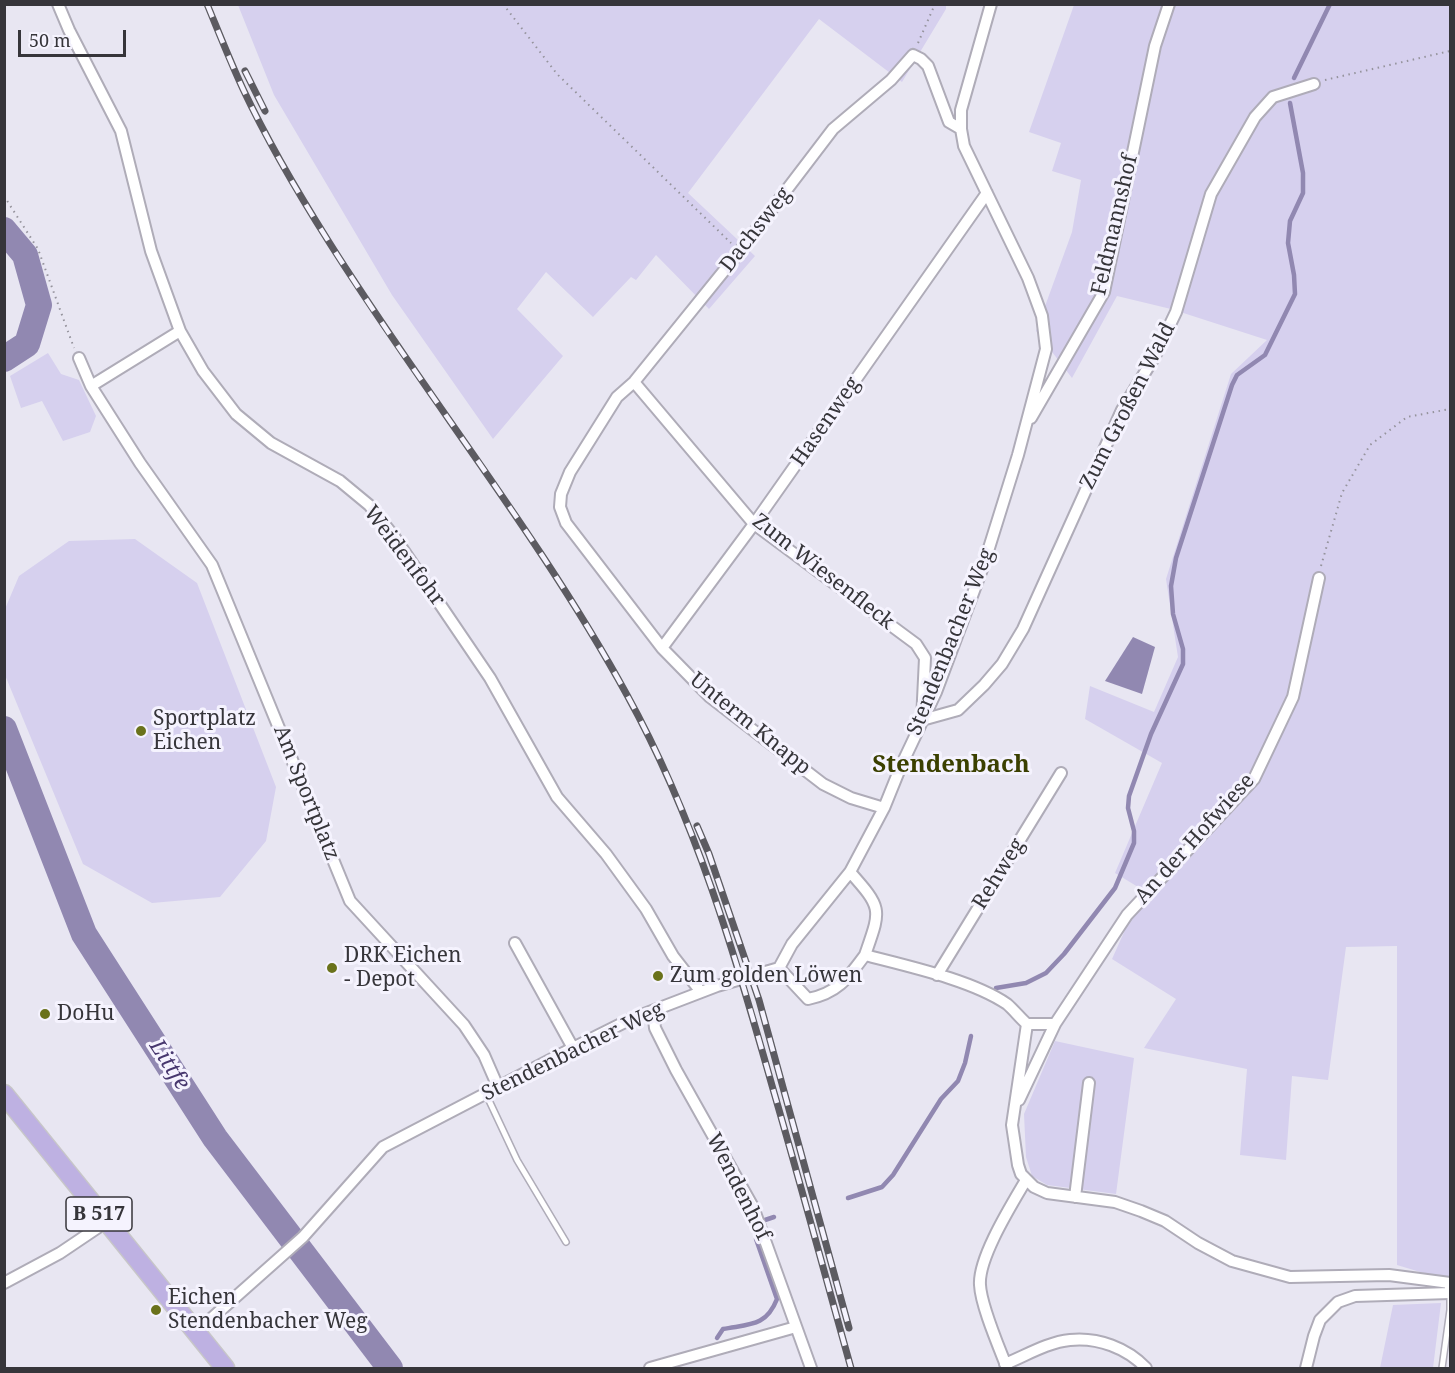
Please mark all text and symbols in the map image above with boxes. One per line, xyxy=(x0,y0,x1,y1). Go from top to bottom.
scale bar xyxy=(21,18,129,56)
text: 50 m xyxy=(29,28,71,52)
street label: Feldmannshof xyxy=(1087,152,1143,298)
street label: Dachsweg xyxy=(715,183,797,277)
street label: Zum Großen Wald xyxy=(1075,318,1181,494)
street label: Hasenweg xyxy=(786,372,866,472)
street label: Weidenfohr xyxy=(358,501,450,611)
street label: Zum Wiesenfleck xyxy=(747,509,899,635)
street label: Stendenbacher Weg xyxy=(902,545,1000,739)
street label: Unterm Knapp xyxy=(684,668,816,780)
place label: Sportplatz Eichen xyxy=(153,706,256,756)
street label: Am Sportplatz xyxy=(267,722,345,864)
marker: Sportplatz Eichen xyxy=(134,724,148,738)
district label: Stendenbach xyxy=(872,751,1030,779)
street label: An der Hofwiese xyxy=(1130,769,1260,909)
street label: Rehweg xyxy=(967,834,1031,914)
place label: DRK Eichen - Depot xyxy=(344,943,461,993)
marker: DRK Eichen - Depot xyxy=(325,961,339,975)
place label: Zum golden Löwen xyxy=(670,963,862,989)
marker: Zum golden Löwen xyxy=(651,969,665,983)
street label: Stendenbacher Weg xyxy=(478,997,668,1107)
place label: DoHu xyxy=(57,1001,114,1027)
marker: DoHu xyxy=(38,1007,52,1021)
water label: Littfe xyxy=(143,1035,195,1095)
street label: Wendenhof xyxy=(700,1129,776,1245)
road number: B 517 xyxy=(66,1197,132,1231)
place label: Eichen Stendenbacher Weg xyxy=(168,1285,367,1335)
marker: Eichen Stendenbacher Weg xyxy=(149,1303,163,1317)

